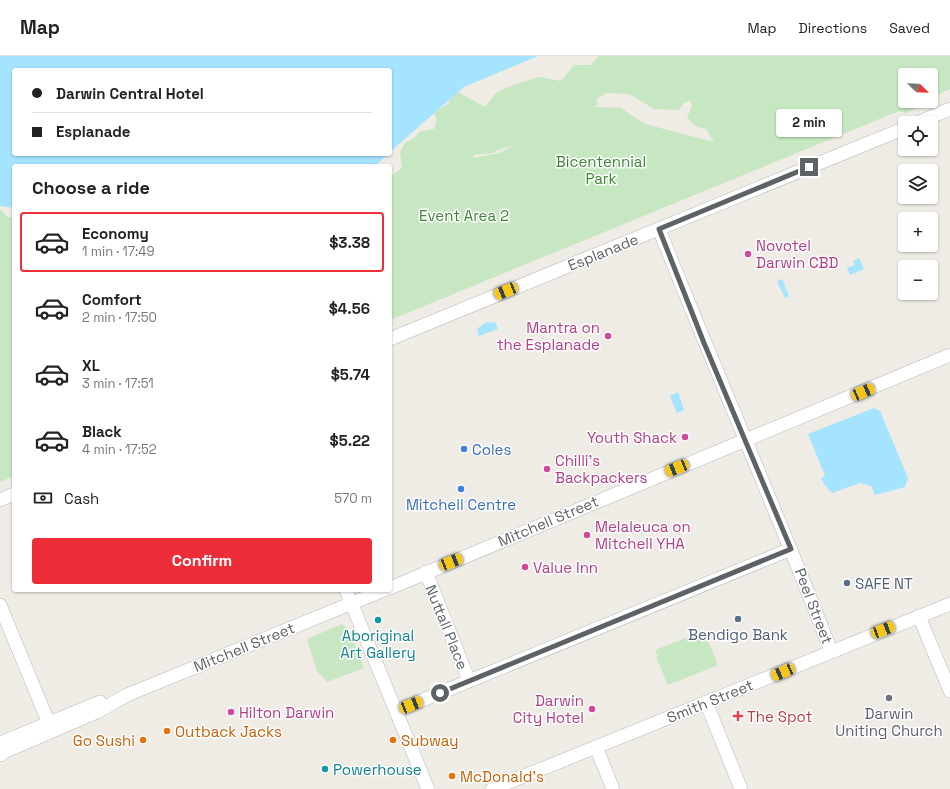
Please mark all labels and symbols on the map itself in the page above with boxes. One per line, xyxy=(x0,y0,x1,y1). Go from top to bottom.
north arrow xyxy=(898,68,938,108)
callout: 2 min xyxy=(776,109,842,137)
park label: Bicentennial Park xyxy=(556,152,646,188)
route end xyxy=(800,158,818,176)
park label: Event Area 2 xyxy=(419,206,509,225)
street label: Esplanade xyxy=(565,229,641,275)
place label: Novotel Darwin CBD xyxy=(756,236,839,272)
marker: Novotel Darwin CBD xyxy=(743,249,753,259)
car xyxy=(493,281,519,301)
place label: Mantra on the Esplanade xyxy=(497,318,600,354)
marker: Mantra on the Esplanade xyxy=(603,331,613,341)
car xyxy=(850,382,876,402)
place label: Youth Shack xyxy=(587,428,677,447)
marker: Youth Shack xyxy=(680,432,690,442)
place label: Coles xyxy=(472,440,511,459)
marker: Coles xyxy=(459,444,469,454)
place label: Chilli's Backpackers xyxy=(555,451,647,487)
car xyxy=(664,458,690,478)
marker: Chilli's Backpackers xyxy=(542,464,552,474)
marker: Mitchell Centre xyxy=(456,484,466,494)
street label: Mitchell Street xyxy=(495,491,601,551)
place label: Mitchell Centre xyxy=(406,495,516,514)
place label: Melaleuca on Mitchell YHA xyxy=(595,517,691,553)
marker: Melaleuca on Mitchell YHA xyxy=(582,530,592,540)
car xyxy=(438,552,464,572)
place label: Value Inn xyxy=(533,558,598,577)
marker: Value Inn xyxy=(520,562,530,572)
street label: Peel Street xyxy=(791,565,837,647)
place label: SAFE NT xyxy=(855,574,913,593)
marker: SAFE NT xyxy=(842,578,852,588)
street label: Nuttall Place xyxy=(421,582,473,672)
marker: Bendigo Bank xyxy=(733,614,743,624)
marker: Aboriginal Art Gallery xyxy=(373,615,383,625)
street label: Mitchell Street xyxy=(191,618,297,676)
car xyxy=(870,620,896,640)
place label: Bendigo Bank xyxy=(688,625,788,644)
place label: Aboriginal Art Gallery xyxy=(340,626,416,662)
car xyxy=(770,662,796,682)
street label: Smith Street xyxy=(664,675,756,727)
route start xyxy=(431,684,449,702)
place label: Darwin City Hotel xyxy=(513,691,584,727)
marker: Darwin Uniting Church xyxy=(884,693,894,703)
car xyxy=(398,695,424,715)
place label: Hilton Darwin xyxy=(239,703,334,722)
marker: Darwin City Hotel xyxy=(587,704,597,714)
place label: Darwin Uniting Church xyxy=(835,704,943,740)
marker: Hilton Darwin xyxy=(226,707,236,717)
place label: The Spot xyxy=(747,707,813,726)
marker: The Spot xyxy=(732,710,744,722)
place label: Outback Jacks xyxy=(175,722,282,741)
marker: Outback Jacks xyxy=(162,726,172,736)
place label: Go Sushi xyxy=(73,731,135,750)
place label: Subway xyxy=(401,731,458,750)
marker: Go Sushi xyxy=(138,735,148,745)
marker: Subway xyxy=(388,735,398,745)
place label: Powerhouse xyxy=(333,760,422,779)
marker: Powerhouse xyxy=(320,764,330,774)
place label: McDonald's xyxy=(460,767,544,786)
marker: McDonald's xyxy=(447,771,457,781)

